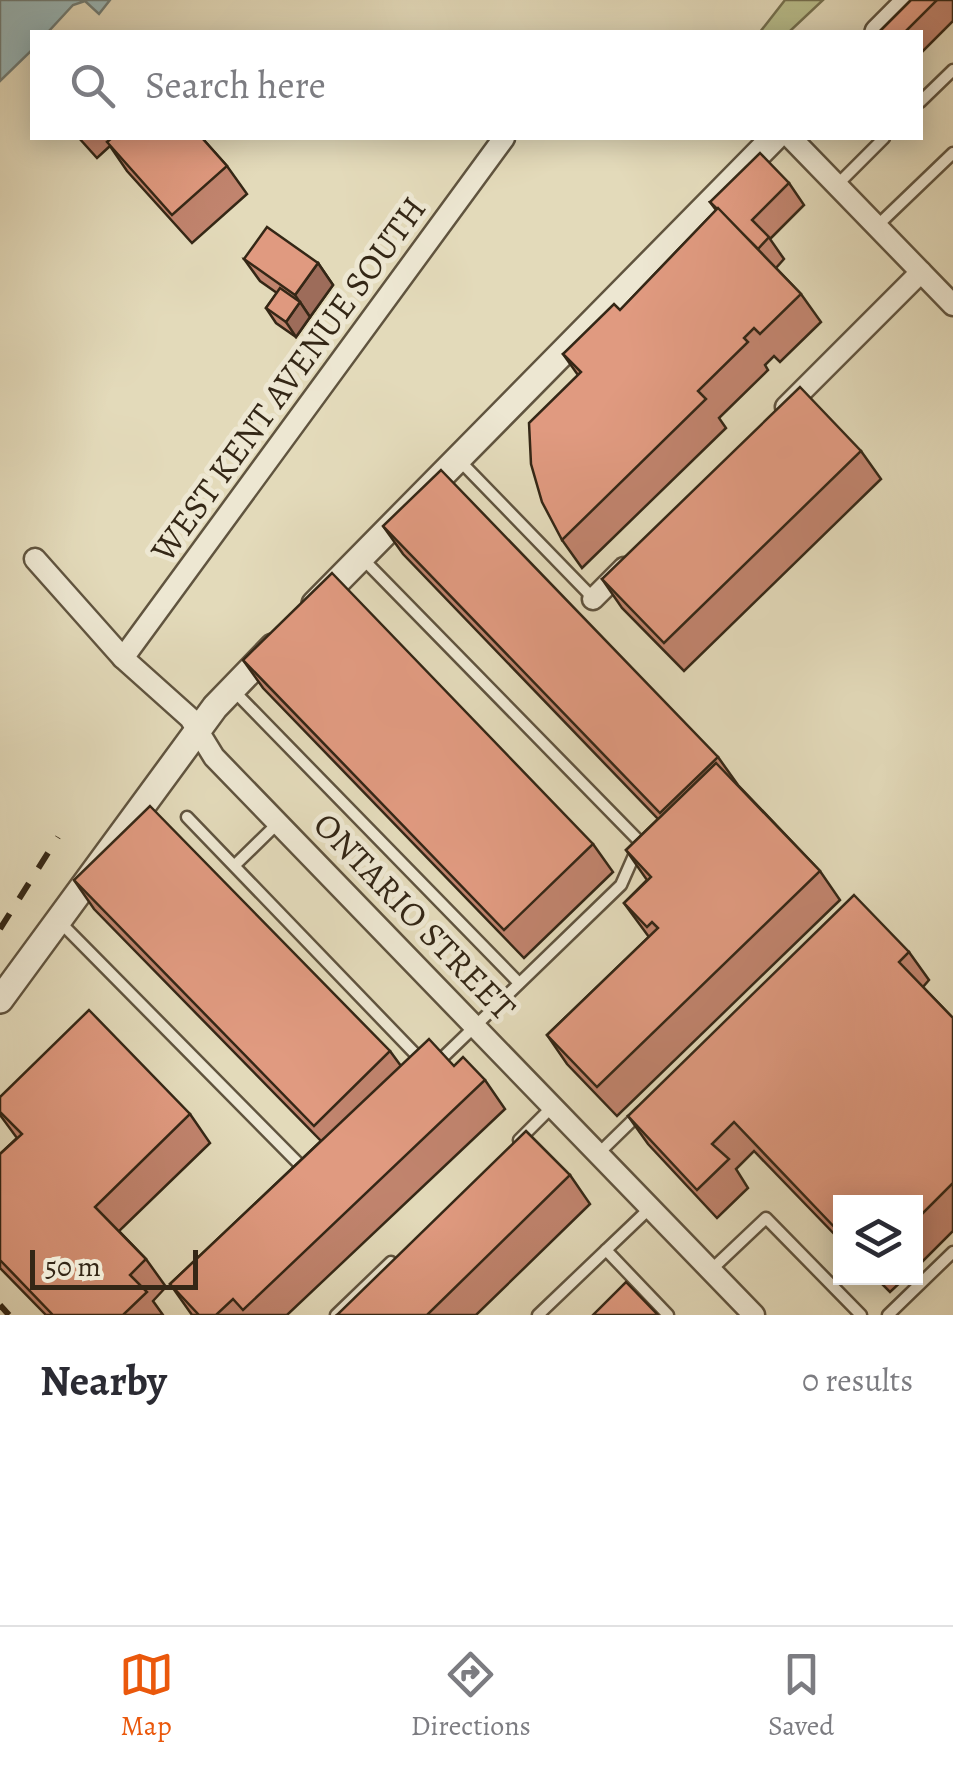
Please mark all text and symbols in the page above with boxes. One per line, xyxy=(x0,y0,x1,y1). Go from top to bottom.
search box xyxy=(30,30,923,140)
icon: search xyxy=(65,58,120,113)
text: Search here xyxy=(145,59,326,111)
street label: WEST KENT AVENUE SOUTH xyxy=(138,187,437,572)
street label: ONTARIO STREET xyxy=(303,801,527,1031)
map controls xyxy=(833,1195,923,1285)
button: layers xyxy=(833,1195,923,1285)
scale bar xyxy=(30,1245,198,1290)
text: 50 m xyxy=(45,1248,101,1286)
text: Nearby xyxy=(40,1352,167,1409)
text: 0 results xyxy=(802,1358,913,1402)
tab: Map xyxy=(119,1647,174,1745)
tab: Directions xyxy=(411,1647,531,1745)
tab: Saved xyxy=(768,1647,834,1745)

